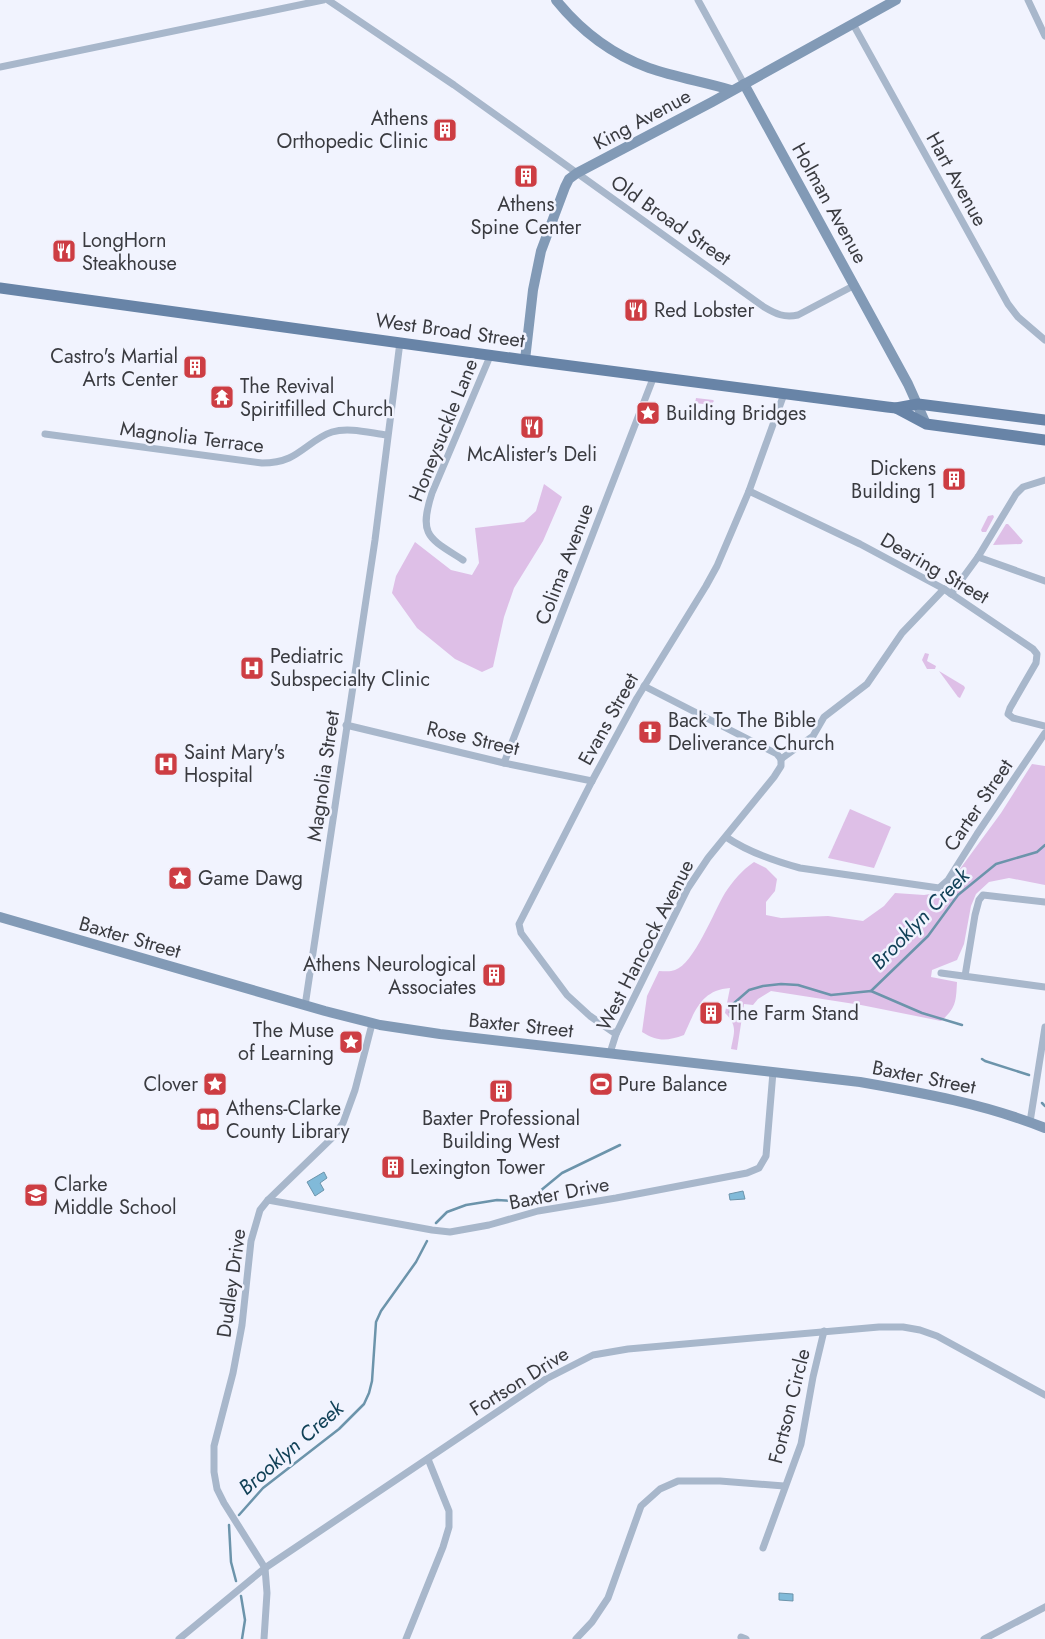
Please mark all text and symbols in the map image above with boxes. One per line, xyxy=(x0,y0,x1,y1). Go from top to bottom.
street label: King Avenue xyxy=(588,82,696,157)
place label: Athens Orthopedic Clinic xyxy=(277,104,428,156)
building icon: Athens Orthopedic Clinic xyxy=(432,117,458,143)
street label: Hart Avenue xyxy=(919,127,994,232)
street label: Holman Avenue xyxy=(784,138,875,269)
building icon: Athens Spine Center xyxy=(513,163,539,189)
street label: Old Broad Street xyxy=(605,168,737,273)
place label: Athens Spine Center xyxy=(471,190,582,242)
place label: LongHorn Steakhouse xyxy=(82,226,177,278)
restaurant icon: LongHorn Steakhouse xyxy=(51,238,77,264)
place label: Red Lobster xyxy=(654,296,754,325)
restaurant icon: Red Lobster xyxy=(623,297,649,323)
street label: West Broad Street xyxy=(373,306,527,355)
place label: Castro's Martial Arts Center xyxy=(50,342,178,394)
building icon: Castro's Martial Arts Center xyxy=(182,354,208,380)
street label: Honeysuckle Lane xyxy=(402,354,485,506)
place label: The Revival Spiritfilled Church xyxy=(240,372,394,424)
temple icon: The Revival Spiritfilled Church xyxy=(209,384,235,410)
place label: Building Bridges xyxy=(666,399,806,428)
place icon: Building Bridges xyxy=(635,400,661,426)
street label: Magnolia Terrace xyxy=(118,414,266,461)
restaurant icon: McAlister's Deli xyxy=(519,414,545,440)
place label: McAlister's Deli xyxy=(467,440,597,469)
place label: Dickens Building 1 xyxy=(851,454,936,506)
building icon: Dickens Building 1 xyxy=(941,466,967,492)
street label: Colima Avenue xyxy=(528,499,601,629)
street label: Dearing Street xyxy=(875,526,995,611)
place label: Pediatric Subspecialty Clinic xyxy=(270,642,430,694)
hospital icon: Pediatric Subspecialty Clinic xyxy=(239,655,265,681)
street label: Evans Street xyxy=(571,668,646,771)
place label: Back To The Bible Deliverance Church xyxy=(668,706,835,758)
street label: Magnolia Street xyxy=(300,709,347,843)
street label: Rose Street xyxy=(424,714,522,763)
church icon: Back To The Bible Deliverance Church xyxy=(637,719,663,745)
place label: Saint Mary's Hospital xyxy=(184,738,285,790)
hospital icon: Saint Mary's Hospital xyxy=(153,751,179,777)
street label: Carter Street xyxy=(937,753,1020,857)
street label: West Hancock Avenue xyxy=(590,854,701,1036)
water label: Brooklyn Creek xyxy=(864,861,977,976)
place label: Game Dawg xyxy=(198,864,303,893)
place icon: Game Dawg xyxy=(167,865,193,891)
street label: Baxter Street xyxy=(75,909,184,966)
place label: Athens Neurological Associates xyxy=(303,950,476,1002)
building icon: Athens Neurological Associates xyxy=(481,962,507,988)
place label: The Farm Stand xyxy=(728,999,859,1028)
building icon: The Farm Stand xyxy=(698,1000,724,1026)
street label: Baxter Street xyxy=(467,1006,575,1045)
place label: The Muse of Learning xyxy=(238,1016,334,1068)
place icon: The Muse of Learning xyxy=(338,1029,364,1055)
street label: Baxter Street xyxy=(870,1053,978,1102)
place label: Clover xyxy=(143,1070,198,1099)
place label: Pure Balance xyxy=(618,1070,727,1099)
place icon: Clover xyxy=(202,1071,228,1097)
sports icon: Pure Balance xyxy=(588,1071,614,1097)
building icon: Baxter Professional Building West xyxy=(488,1078,514,1104)
place label: Athens-Clarke County Library xyxy=(226,1094,350,1146)
place label: Baxter Professional Building West xyxy=(422,1104,580,1156)
library icon: Athens-Clarke County Library xyxy=(195,1106,221,1132)
place label: Lexington Tower xyxy=(410,1153,545,1182)
building icon: Lexington Tower xyxy=(380,1154,406,1180)
place label: Clarke Middle School xyxy=(54,1170,177,1222)
street label: Baxter Drive xyxy=(506,1170,612,1217)
school or university icon: Clarke Middle School xyxy=(23,1182,49,1208)
street label: Dudley Drive xyxy=(210,1227,253,1339)
street label: Fortson Drive xyxy=(464,1339,574,1423)
street label: Fortson Circle xyxy=(761,1346,818,1467)
water label: Brooklyn Creek xyxy=(232,1393,351,1502)

